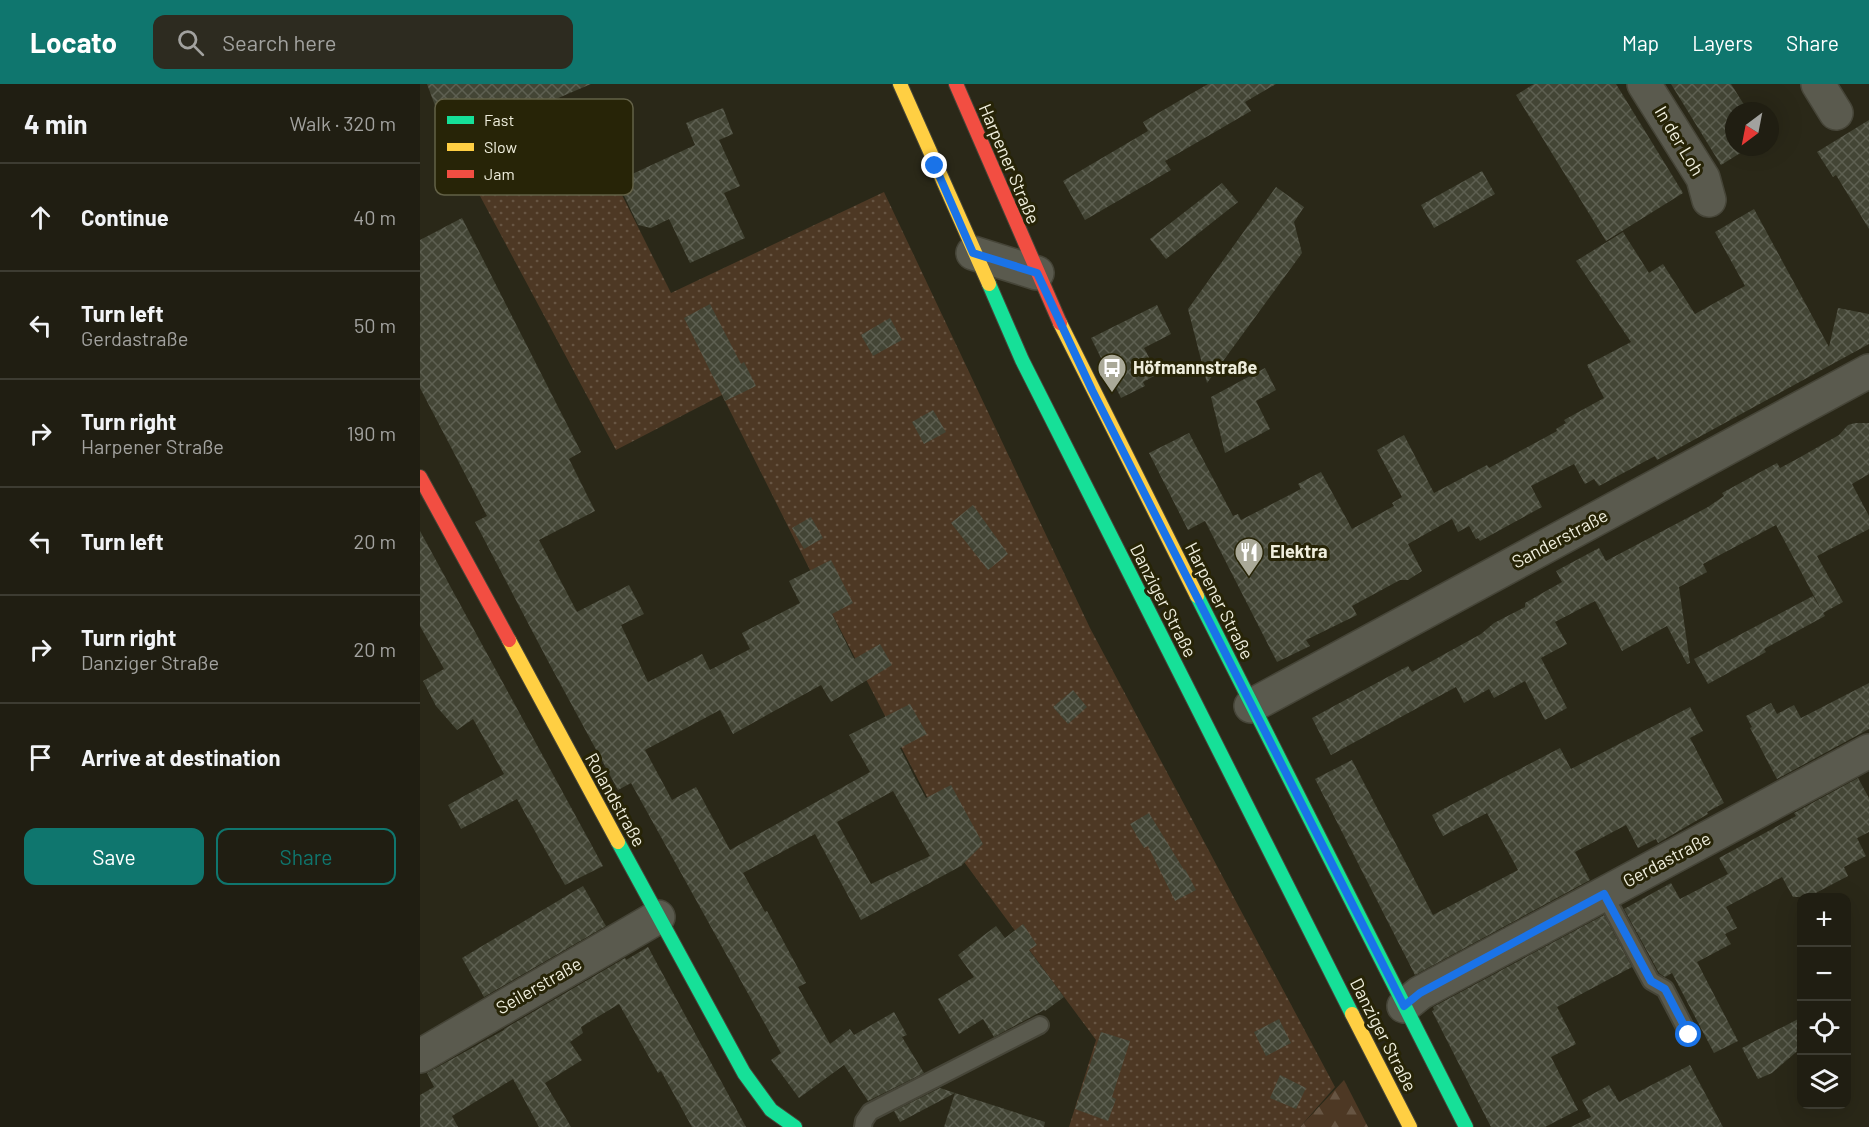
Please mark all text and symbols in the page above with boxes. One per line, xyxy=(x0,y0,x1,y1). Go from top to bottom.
search box xyxy=(153,15,573,69)
text: Locato xyxy=(30,25,117,59)
icon: search xyxy=(174,26,207,59)
text: Search here xyxy=(222,29,337,55)
text: Map xyxy=(1622,30,1659,55)
text: Layers xyxy=(1692,30,1753,55)
text: Share xyxy=(1786,30,1839,55)
legend xyxy=(435,99,633,195)
street label: Harpener Straße xyxy=(975,100,1045,227)
street label: In der Loh xyxy=(1651,102,1709,179)
north arrow xyxy=(1725,102,1779,156)
text: 4 min xyxy=(24,108,88,139)
text: Fast xyxy=(484,110,514,129)
text: Walk · 320 m xyxy=(289,111,396,135)
text: Slow xyxy=(484,137,517,156)
route end xyxy=(921,152,947,178)
text: Jam xyxy=(484,164,515,183)
icon: ahead xyxy=(24,201,57,234)
text: Continue xyxy=(81,204,169,230)
text: 40 m xyxy=(353,205,396,229)
text: Turn left xyxy=(81,300,164,326)
icon: left xyxy=(24,309,57,342)
text: 50 m xyxy=(354,313,396,337)
text: Gerdastraße xyxy=(81,326,188,350)
bus stop icon: Höfmannstraße xyxy=(1096,352,1128,394)
place label: Höfmannstraße xyxy=(1133,356,1258,378)
text: Turn right xyxy=(81,408,176,434)
icon: right xyxy=(24,417,57,450)
text: 190 m xyxy=(347,421,396,445)
text: Harpener Straße xyxy=(81,434,224,458)
street label: Sanderstraße xyxy=(1508,504,1611,573)
icon: left xyxy=(24,525,57,558)
text: Turn left xyxy=(81,528,164,554)
text: 20 m xyxy=(353,529,396,553)
restaurant icon: Elektra xyxy=(1233,536,1265,578)
street label: Harpener Straße xyxy=(1181,538,1259,663)
street label: Danziger Straße xyxy=(1126,540,1202,661)
place label: Elektra xyxy=(1270,540,1327,562)
text: Turn right xyxy=(81,624,176,650)
icon: right xyxy=(24,633,57,666)
text: 20 m xyxy=(353,637,396,661)
text: Danziger Straße xyxy=(81,650,219,674)
icon: arrive xyxy=(24,741,57,774)
text: Arrive at destination xyxy=(81,744,280,770)
street label: Rolandstraße xyxy=(581,749,651,850)
street label: Gerdastraße xyxy=(1619,827,1714,892)
button: Save xyxy=(24,828,204,885)
button: Share xyxy=(216,828,396,885)
map controls xyxy=(1797,893,1851,1109)
button: + xyxy=(1797,893,1851,947)
button: − xyxy=(1797,947,1851,1001)
street label: Seilerstraße xyxy=(492,952,585,1019)
street label: Danziger Straße xyxy=(1346,974,1422,1095)
button: locate xyxy=(1797,1001,1851,1055)
route start xyxy=(1675,1021,1701,1047)
button: layers xyxy=(1797,1055,1851,1109)

